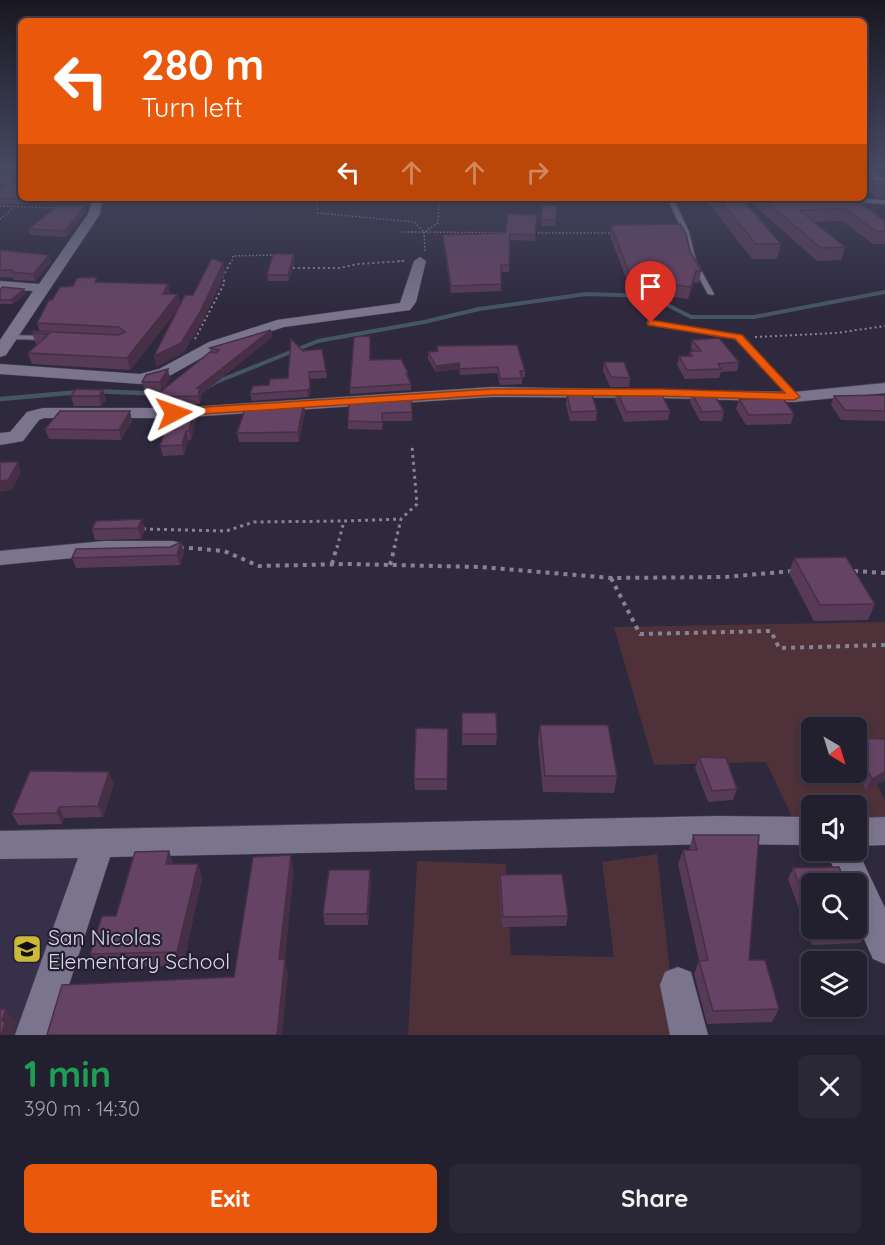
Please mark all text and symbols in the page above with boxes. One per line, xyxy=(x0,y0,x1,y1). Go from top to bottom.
text: 280 m xyxy=(141,38,264,91)
icon: left xyxy=(42,42,120,120)
text: Turn left xyxy=(141,90,243,124)
icon: left xyxy=(332,156,365,189)
icon: ahead xyxy=(395,156,428,189)
icon: ahead xyxy=(458,156,491,189)
icon: right xyxy=(521,156,554,189)
pin xyxy=(625,261,676,323)
icon: arrive xyxy=(634,270,667,303)
position arrow xyxy=(142,381,206,445)
north arrow xyxy=(801,717,867,783)
map controls xyxy=(801,717,867,1017)
button: sound xyxy=(801,795,867,861)
button: search xyxy=(801,873,867,939)
place label: San Nicolas Elementary School xyxy=(48,924,230,974)
school or university icon: San Nicolas Elementary School xyxy=(11,933,43,965)
button: layers xyxy=(801,951,867,1017)
text: 1 min xyxy=(24,1051,111,1096)
button: close xyxy=(798,1055,861,1118)
text: 390 m · 14:30 xyxy=(24,1096,140,1121)
button: Exit xyxy=(24,1164,437,1233)
button: Share xyxy=(449,1164,861,1233)

